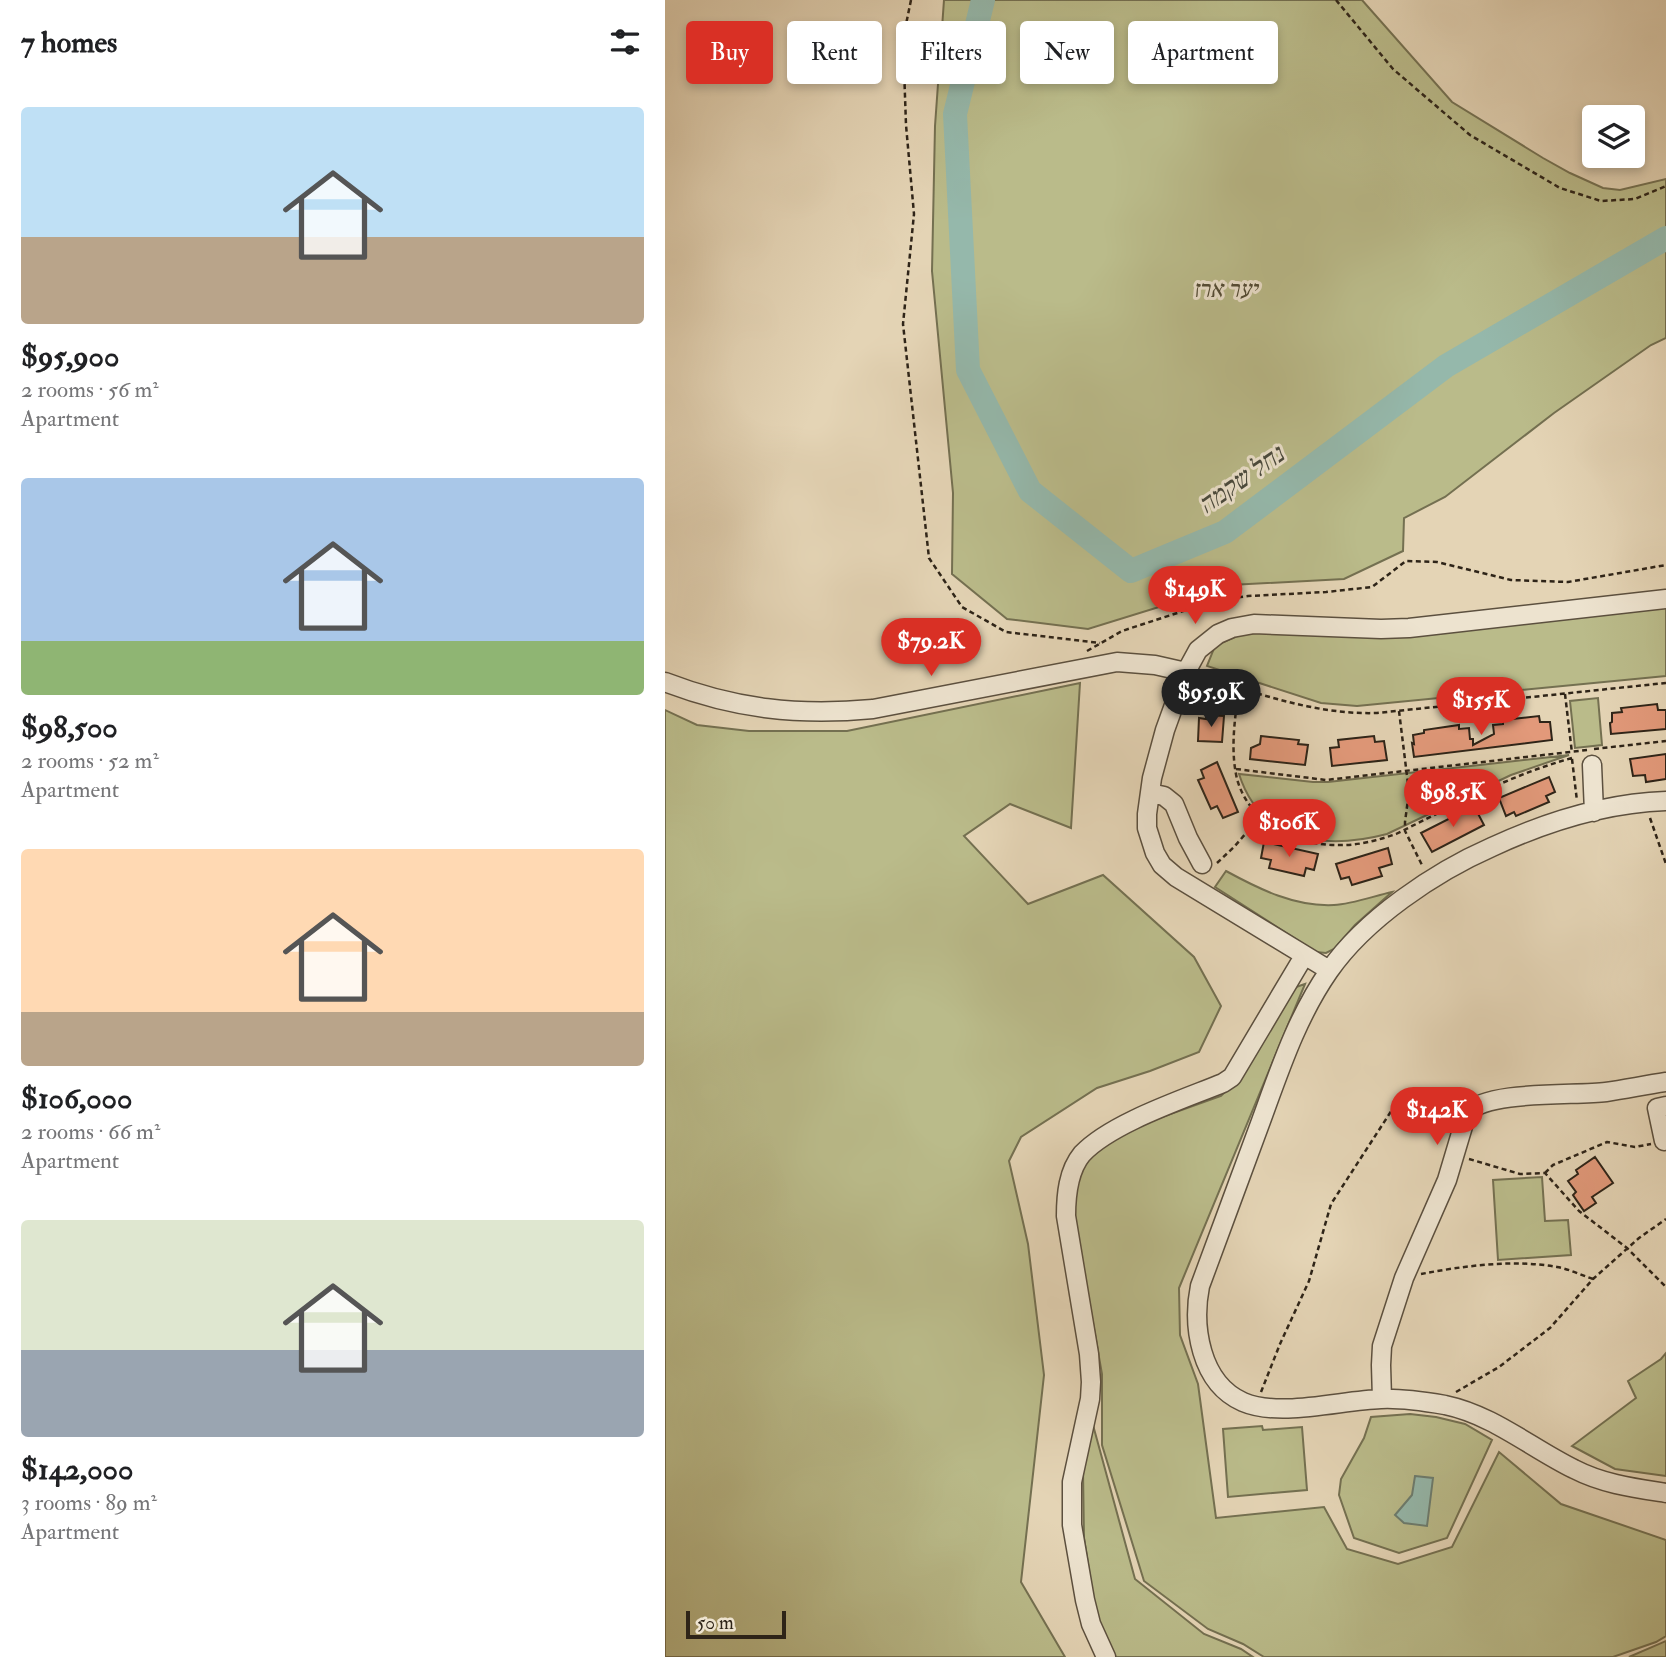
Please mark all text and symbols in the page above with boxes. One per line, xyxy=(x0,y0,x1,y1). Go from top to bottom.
chip: Buy xyxy=(686,21,773,84)
chip: Rent xyxy=(787,21,882,84)
chip: Filters xyxy=(896,21,1006,84)
chip: New xyxy=(1020,21,1114,84)
chip: Apartment xyxy=(1128,21,1278,84)
icon: filters xyxy=(606,23,644,61)
text: 7 homes xyxy=(21,24,117,61)
map controls xyxy=(1582,105,1645,168)
button: layers xyxy=(1582,105,1645,168)
icon: home xyxy=(270,152,396,278)
park label: יער ארז xyxy=(1193,274,1260,305)
text: $95,900 xyxy=(21,338,119,375)
text: 2 rooms · 56 m² xyxy=(21,375,159,404)
text: Apartment xyxy=(21,404,119,433)
water label: נחל שקמה xyxy=(1192,438,1292,521)
icon: home xyxy=(270,523,396,649)
pin: $149K xyxy=(1146,566,1244,626)
text: $149K xyxy=(1164,574,1226,603)
pin: $79.2K xyxy=(874,618,988,678)
text: $79.2K xyxy=(897,626,965,655)
pin: $95.9K xyxy=(1154,670,1268,729)
text: $95.9K xyxy=(1178,677,1244,706)
pin: $155K xyxy=(1432,678,1530,737)
text: $155K xyxy=(1452,685,1510,714)
text: $98,500 xyxy=(21,709,118,746)
text: 2 rooms · 52 m² xyxy=(21,746,159,775)
pin: $98.5K xyxy=(1396,770,1510,829)
text: Apartment xyxy=(21,775,119,804)
text: $98.5K xyxy=(1420,777,1486,806)
pin: $106K xyxy=(1240,800,1338,859)
text: $106K xyxy=(1259,807,1319,836)
icon: home xyxy=(270,894,396,1020)
text: $106,000 xyxy=(21,1080,132,1117)
pin: $142K xyxy=(1388,1088,1486,1147)
text: $142K xyxy=(1406,1095,1468,1124)
text: 2 rooms · 66 m² xyxy=(21,1117,160,1146)
text: Apartment xyxy=(21,1146,119,1175)
icon: home xyxy=(270,1265,396,1391)
text: $142,000 xyxy=(21,1451,133,1488)
text: 3 rooms · 89 m² xyxy=(21,1488,157,1517)
text: Apartment xyxy=(21,1517,119,1546)
scale bar xyxy=(686,1608,786,1640)
text: 50 m xyxy=(697,1611,734,1635)

